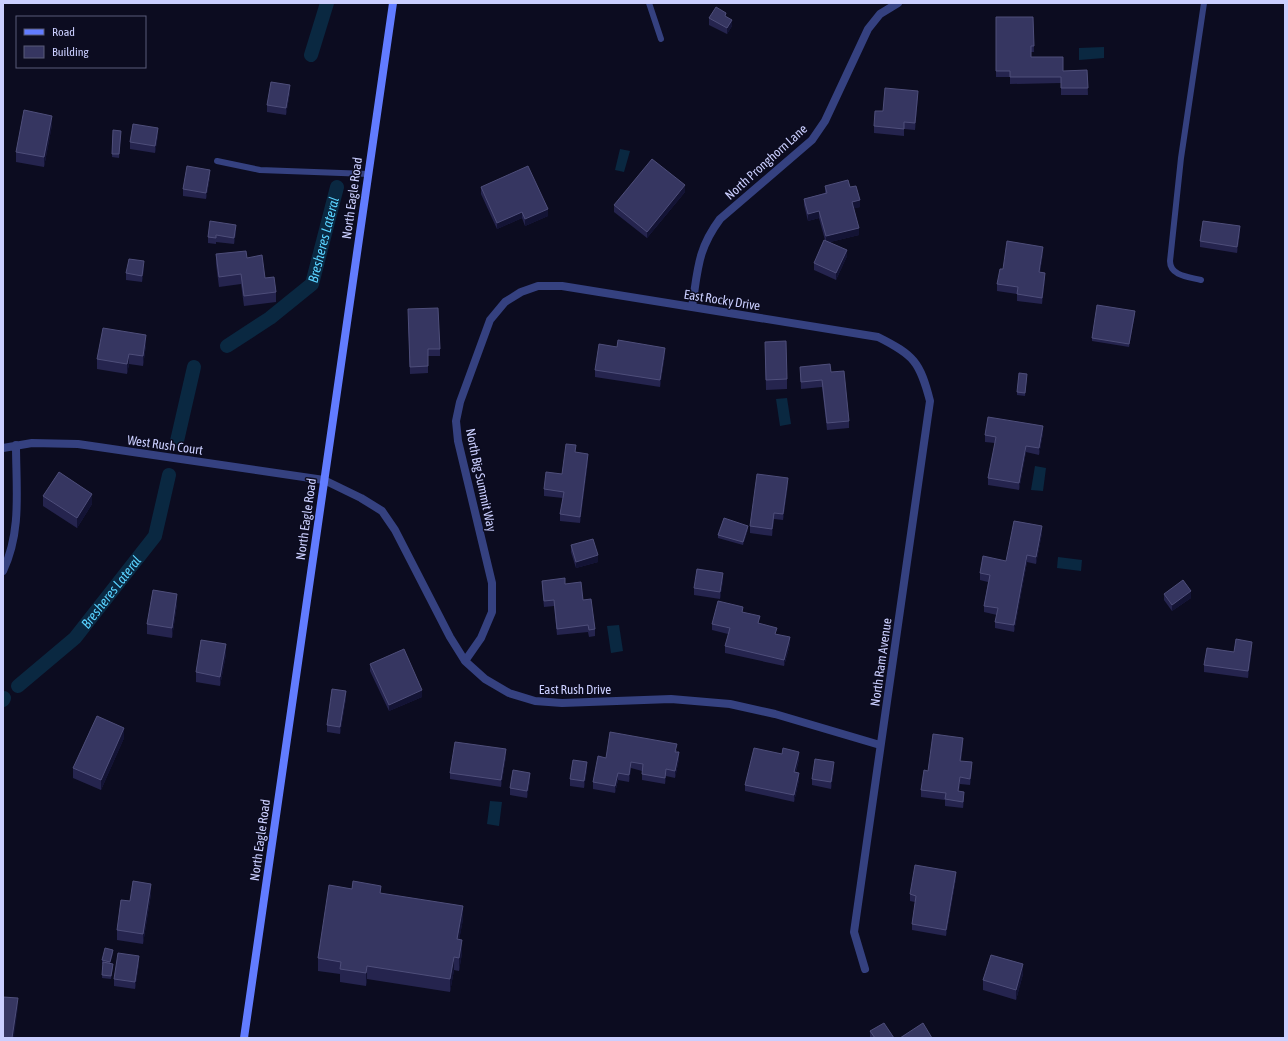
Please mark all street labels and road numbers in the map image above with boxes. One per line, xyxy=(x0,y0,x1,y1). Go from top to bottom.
street label: North Pronghorn Lane xyxy=(722,121,810,203)
street label: North Eagle Road xyxy=(339,156,365,240)
street label: East Rocky Drive xyxy=(683,287,761,313)
street label: North Big Summit Way xyxy=(463,427,499,534)
street label: West Rush Court xyxy=(126,432,204,458)
street label: North Eagle Road xyxy=(293,477,319,561)
street label: North Ram Avenue xyxy=(867,617,895,707)
street label: East Rush Drive xyxy=(539,682,611,697)
street label: North Eagle Road xyxy=(247,798,273,882)

